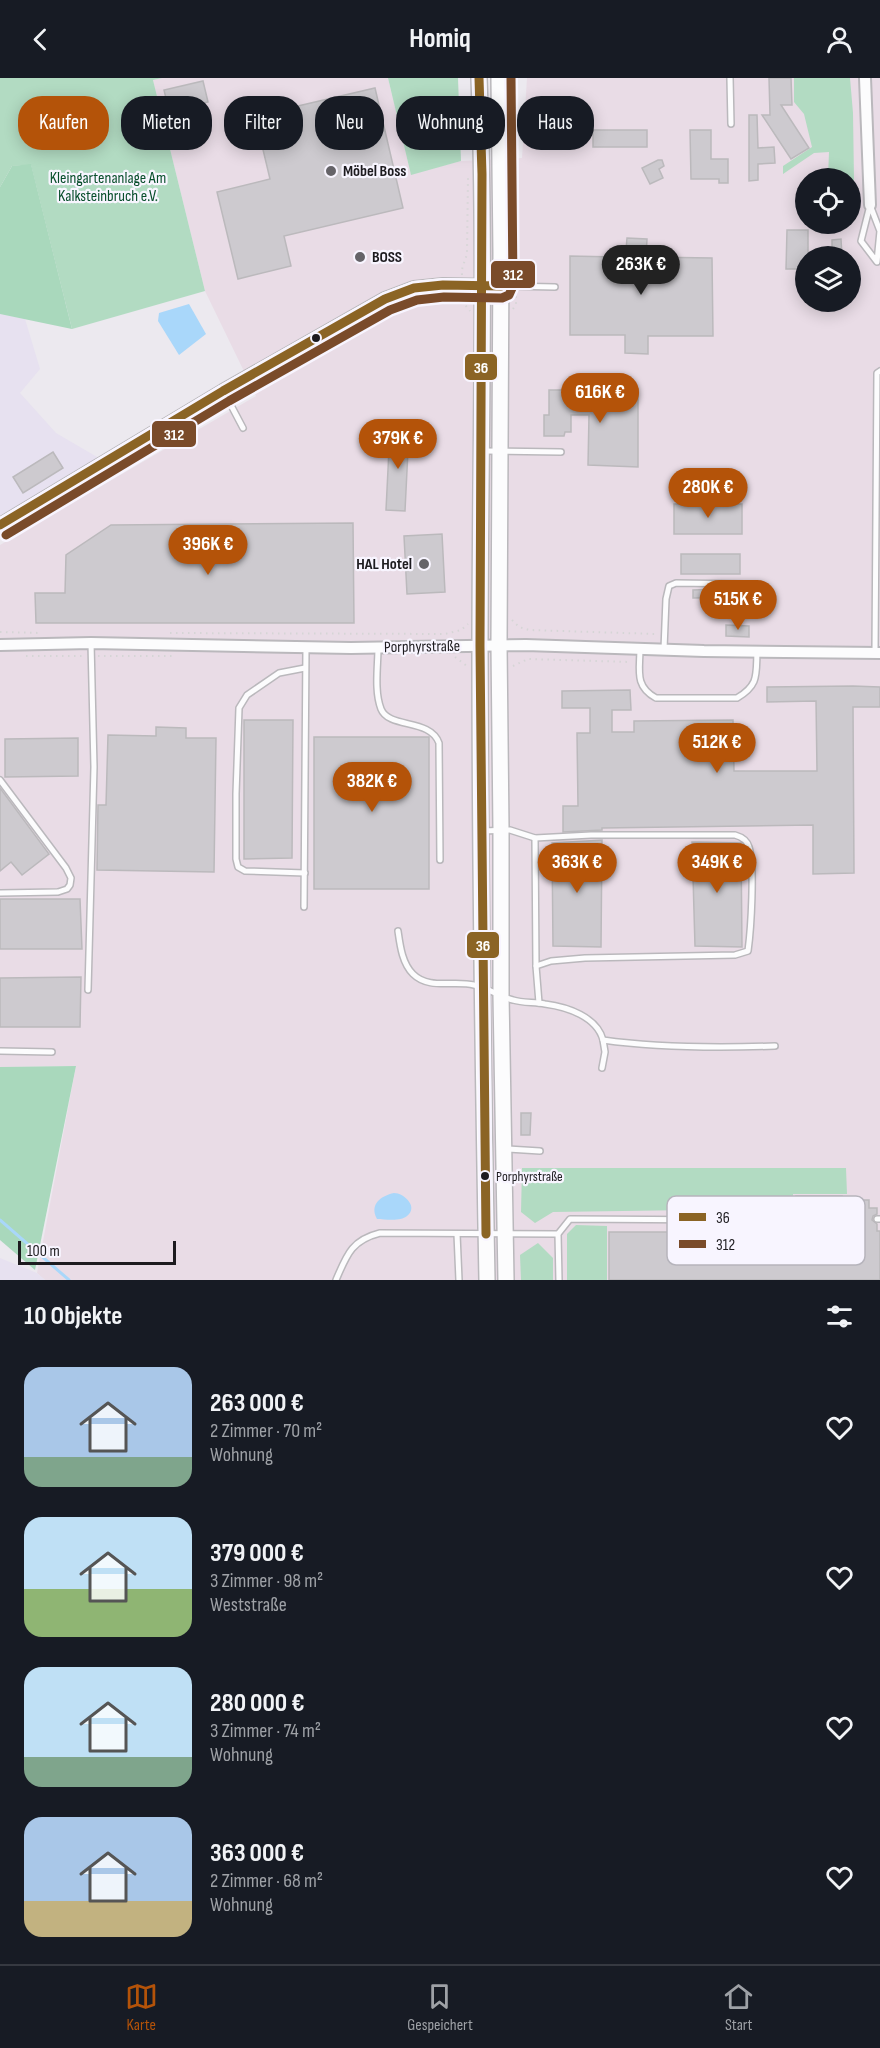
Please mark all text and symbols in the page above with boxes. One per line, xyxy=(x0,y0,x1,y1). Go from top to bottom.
icon: back xyxy=(24,23,57,56)
text: Homiq xyxy=(409,23,471,55)
icon: person xyxy=(823,23,856,56)
chip: Kaufen xyxy=(18,96,109,150)
chip: Mieten xyxy=(121,96,212,150)
chip: Filter xyxy=(224,96,303,150)
chip: Neu xyxy=(315,96,384,150)
chip: Wohnung xyxy=(396,96,505,150)
chip: Haus xyxy=(517,96,594,150)
place label: Möbel Boss xyxy=(343,162,406,181)
marker: Möbel Boss xyxy=(324,164,338,178)
map controls xyxy=(795,168,861,312)
button: locate xyxy=(795,168,861,234)
park label: Kleingartenanlage Am Kalksteinbruch e.V. xyxy=(50,169,166,206)
pin: 263K € xyxy=(592,245,690,296)
button: layers xyxy=(795,246,861,312)
place label: BOSS xyxy=(372,248,402,267)
marker: BOSS xyxy=(353,250,367,264)
text: 263K € xyxy=(616,252,666,276)
line badge: 312 xyxy=(490,260,536,289)
text: 312 xyxy=(503,266,523,285)
unlabelled marker xyxy=(310,332,322,344)
line badge: 36 xyxy=(464,353,498,381)
text: 36 xyxy=(474,359,488,378)
pin: 616K € xyxy=(551,373,649,424)
text: 616K € xyxy=(575,380,625,404)
pin: 379K € xyxy=(349,419,447,470)
line badge: 312 xyxy=(151,420,197,448)
text: 312 xyxy=(164,426,184,445)
text: 379K € xyxy=(373,426,423,450)
pin: 280K € xyxy=(659,468,757,519)
text: 280K € xyxy=(683,475,733,499)
pin: 396K € xyxy=(159,525,257,576)
text: 396K € xyxy=(182,532,234,556)
place label: HAL Hotel xyxy=(356,555,412,574)
marker: HAL Hotel xyxy=(417,557,431,571)
pin: 515K € xyxy=(689,580,787,631)
text: 515K € xyxy=(714,587,762,611)
street label: Porphyrstraße xyxy=(384,637,460,657)
pin: 512K € xyxy=(668,723,766,774)
text: 512K € xyxy=(693,730,741,754)
pin: 382K € xyxy=(323,762,421,813)
text: 382K € xyxy=(347,769,397,793)
pin: 363K € xyxy=(528,843,626,894)
pin: 349K € xyxy=(668,843,766,894)
text: 363K € xyxy=(552,850,602,874)
text: 349K € xyxy=(692,850,743,874)
line badge: 36 xyxy=(466,931,500,959)
text: 36 xyxy=(476,937,490,956)
place label: Porphyrstraße xyxy=(496,1168,563,1185)
marker: Porphyrstraße xyxy=(479,1170,491,1182)
legend xyxy=(667,1196,865,1265)
text: 36 xyxy=(716,1209,730,1228)
text: 312 xyxy=(716,1236,735,1255)
scale bar xyxy=(18,1238,176,1266)
text: 100 m xyxy=(27,1242,60,1261)
icon: filters xyxy=(823,1300,856,1333)
text: 10 Objekte xyxy=(24,1301,122,1332)
text: 263 000 € xyxy=(210,1388,304,1419)
icon: home xyxy=(72,1391,144,1463)
icon: heart xyxy=(823,1411,856,1444)
text: 2 Zimmer · 70 m² xyxy=(210,1419,322,1443)
text: Wohnung xyxy=(210,1443,273,1467)
text: 379 000 € xyxy=(210,1538,304,1569)
icon: home xyxy=(72,1541,144,1613)
icon: heart xyxy=(823,1561,856,1594)
text: 3 Zimmer · 98 m² xyxy=(210,1569,323,1593)
text: Weststraße xyxy=(210,1593,287,1617)
text: 280 000 € xyxy=(210,1688,305,1719)
icon: home xyxy=(72,1691,144,1763)
icon: heart xyxy=(823,1711,856,1744)
text: 3 Zimmer · 74 m² xyxy=(210,1719,321,1743)
text: Wohnung xyxy=(210,1743,273,1767)
text: 363 000 € xyxy=(210,1838,304,1869)
icon: home xyxy=(72,1841,144,1913)
icon: heart xyxy=(823,1861,856,1894)
text: 2 Zimmer · 68 m² xyxy=(210,1869,323,1893)
text: Wohnung xyxy=(210,1893,273,1917)
tab: Karte xyxy=(125,1980,158,2035)
tab: Gespeichert xyxy=(407,1980,473,2035)
tab: Start xyxy=(722,1980,755,2035)

